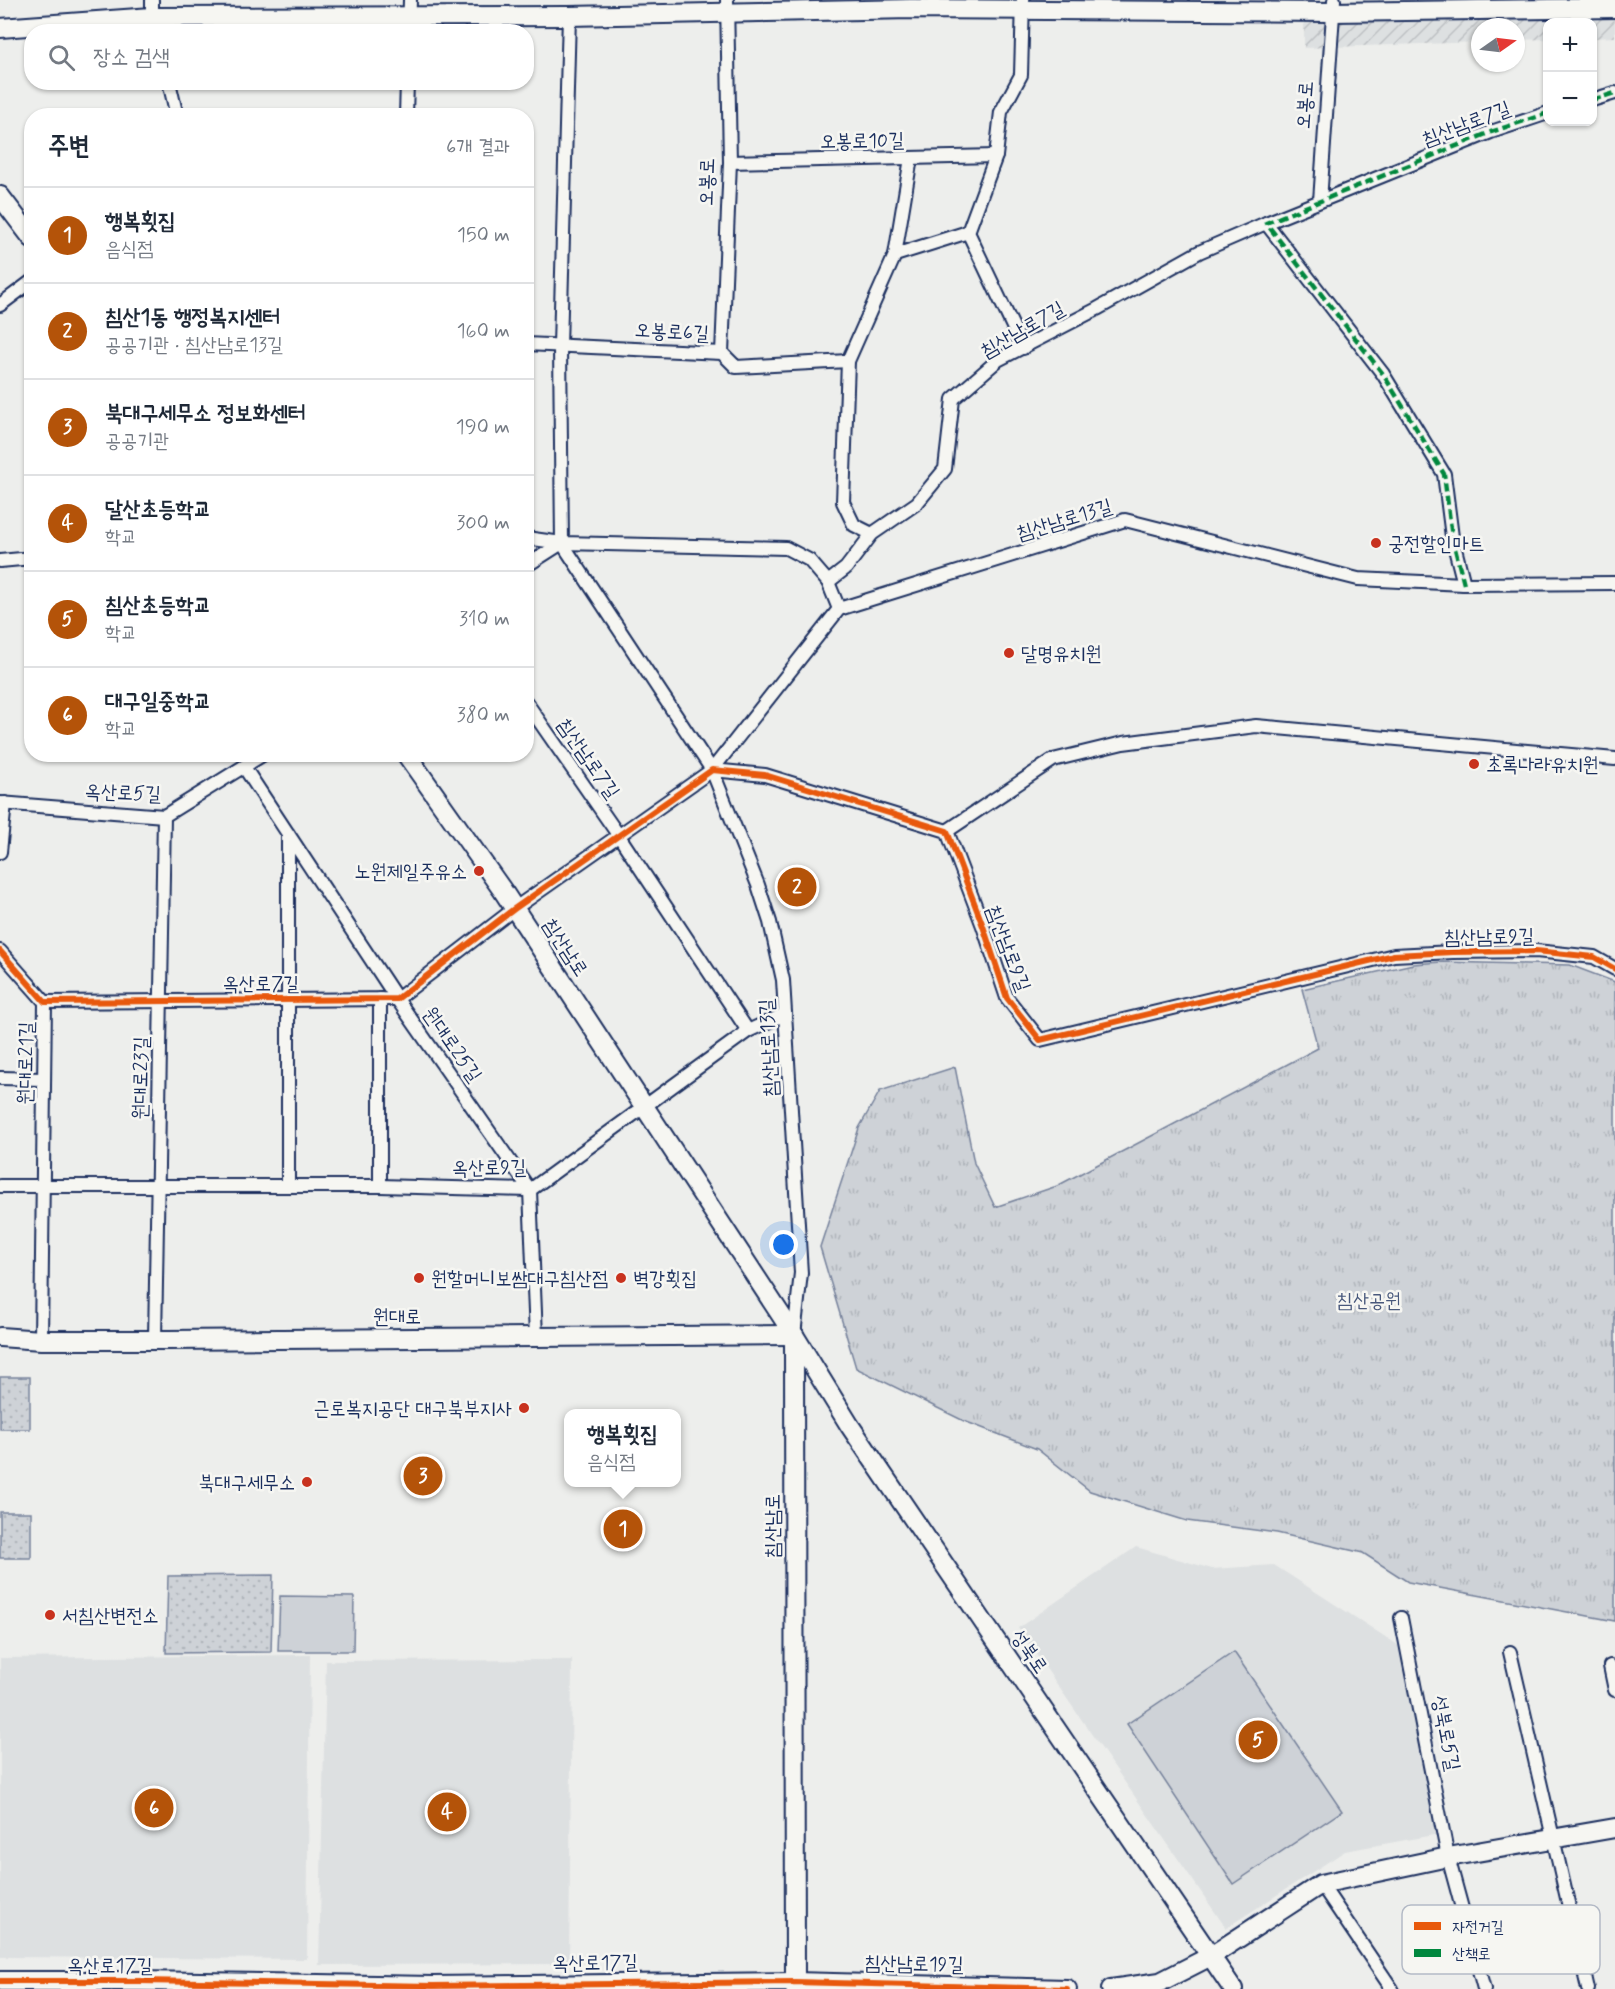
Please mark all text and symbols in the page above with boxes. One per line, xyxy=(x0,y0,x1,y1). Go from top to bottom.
north arrow xyxy=(1471,18,1525,72)
map controls xyxy=(1543,18,1597,126)
button: + xyxy=(1543,18,1597,72)
search box xyxy=(24,24,534,90)
icon: search xyxy=(45,41,78,74)
text: 장소 검색 xyxy=(93,44,170,72)
button: − xyxy=(1543,72,1597,126)
street label: 오봉로 xyxy=(1290,80,1321,130)
street label: 침산남로7길 xyxy=(1418,95,1515,154)
street label: 오봉로10길 xyxy=(820,127,905,156)
text: 주변 xyxy=(48,130,90,164)
text: 6개 결과 xyxy=(446,134,510,161)
street label: 오봉로 xyxy=(693,157,722,207)
text: 행복횟집 xyxy=(105,208,176,236)
text: 1 xyxy=(63,222,72,249)
text: 150 m xyxy=(457,222,510,249)
text: 음식점 xyxy=(105,236,153,263)
street label: 침산남로7길 xyxy=(976,295,1070,365)
text: 침산1동 행정복지센터 xyxy=(105,304,280,332)
street label: 오봉로6길 xyxy=(634,317,710,348)
text: 2 xyxy=(63,318,72,345)
text: 160 m xyxy=(457,318,510,345)
text: 공공기관 · 침산남로13길 xyxy=(105,332,283,359)
text: 북대구세무소 정보화센터 xyxy=(105,400,306,428)
text: 3 xyxy=(63,414,72,441)
text: 190 m xyxy=(456,414,510,441)
text: 공공기관 xyxy=(105,428,169,455)
street label: 침산남로13길 xyxy=(1013,493,1115,548)
text: 달산초등학교 xyxy=(105,496,211,524)
text: 4 xyxy=(62,510,73,537)
text: 300 m xyxy=(456,510,510,537)
text: 학교 xyxy=(105,524,137,551)
place label: 궁전할인마트 xyxy=(1388,531,1485,558)
marker: 궁전할인마트 xyxy=(1369,536,1383,550)
text: 침산초등학교 xyxy=(105,592,211,620)
text: 5 xyxy=(62,606,74,633)
text: 310 m xyxy=(459,606,510,633)
text: 학교 xyxy=(105,620,137,647)
place label: 달명유치원 xyxy=(1021,641,1101,668)
marker: 달명유치원 xyxy=(1002,646,1016,660)
text: 대구일중학교 xyxy=(105,688,211,716)
text: 6 xyxy=(62,702,73,729)
text: 380 m xyxy=(457,702,510,729)
street label: 침산남로7길 xyxy=(550,713,625,805)
text: 학교 xyxy=(105,716,137,743)
place label: 초록나라유치원 xyxy=(1486,752,1599,779)
marker: 초록나라유치원 xyxy=(1467,757,1481,771)
street label: 옥산로5길 xyxy=(84,779,162,808)
place label: 노원제일주유소 xyxy=(354,859,467,886)
marker: 노원제일주유소 xyxy=(472,864,486,878)
pin: 2 xyxy=(778,864,816,910)
street label: 침산남로9길 xyxy=(979,902,1036,996)
street label: 침산남로 xyxy=(536,913,594,982)
street label: 침산남로9길 xyxy=(1444,923,1534,952)
street label: 옥산로7길 xyxy=(223,971,299,998)
street label: 침산남로13길 xyxy=(753,998,786,1098)
street label: 원대로25길 xyxy=(416,1002,488,1088)
street label: 원대로21길 xyxy=(12,1021,41,1105)
street label: 원대로23길 xyxy=(127,1036,156,1120)
street label: 옥산로9길 xyxy=(452,1154,526,1183)
your location xyxy=(769,1230,798,1259)
place label: 원할머니보쌈대구침산점 xyxy=(431,1266,608,1293)
place label: 벽강횟집 xyxy=(633,1266,697,1293)
marker: 원할머니보쌈대구침산점 xyxy=(412,1271,426,1285)
marker: 벽강횟집 xyxy=(614,1271,628,1285)
park label: 침산공원 xyxy=(1337,1288,1401,1315)
street label: 원대로 xyxy=(373,1304,421,1331)
place label: 근로복지공단 대구북부지사 xyxy=(313,1396,512,1423)
marker: 근로복지공단 대구북부지사 xyxy=(517,1401,531,1415)
popup xyxy=(564,1409,681,1487)
text: 행복횟집 xyxy=(587,1421,658,1449)
text: 음식점 xyxy=(587,1449,635,1476)
pin: 3 xyxy=(404,1454,442,1498)
place label: 북대구세무소 xyxy=(198,1470,295,1497)
marker: 북대구세무소 xyxy=(300,1475,314,1489)
street label: 침산남로 xyxy=(760,1494,787,1558)
pin: 1 xyxy=(604,1506,642,1552)
place label: 서침산변전소 xyxy=(62,1603,159,1630)
marker: 서침산변전소 xyxy=(43,1608,57,1622)
street label: 성북로 xyxy=(1004,1624,1053,1679)
street label: 성북로5길 xyxy=(1425,1693,1466,1773)
pin: 5 xyxy=(1238,1718,1278,1762)
pin: 6 xyxy=(134,1786,174,1830)
pin: 4 xyxy=(428,1790,466,1834)
legend xyxy=(1402,1905,1600,1974)
text: 자전거길 xyxy=(1452,1917,1504,1938)
text: 산책로 xyxy=(1452,1944,1491,1965)
street label: 옥산로17길 xyxy=(552,1949,638,1978)
street label: 침산남로19길 xyxy=(864,1950,964,1979)
street label: 옥산로17길 xyxy=(67,1953,153,1980)

